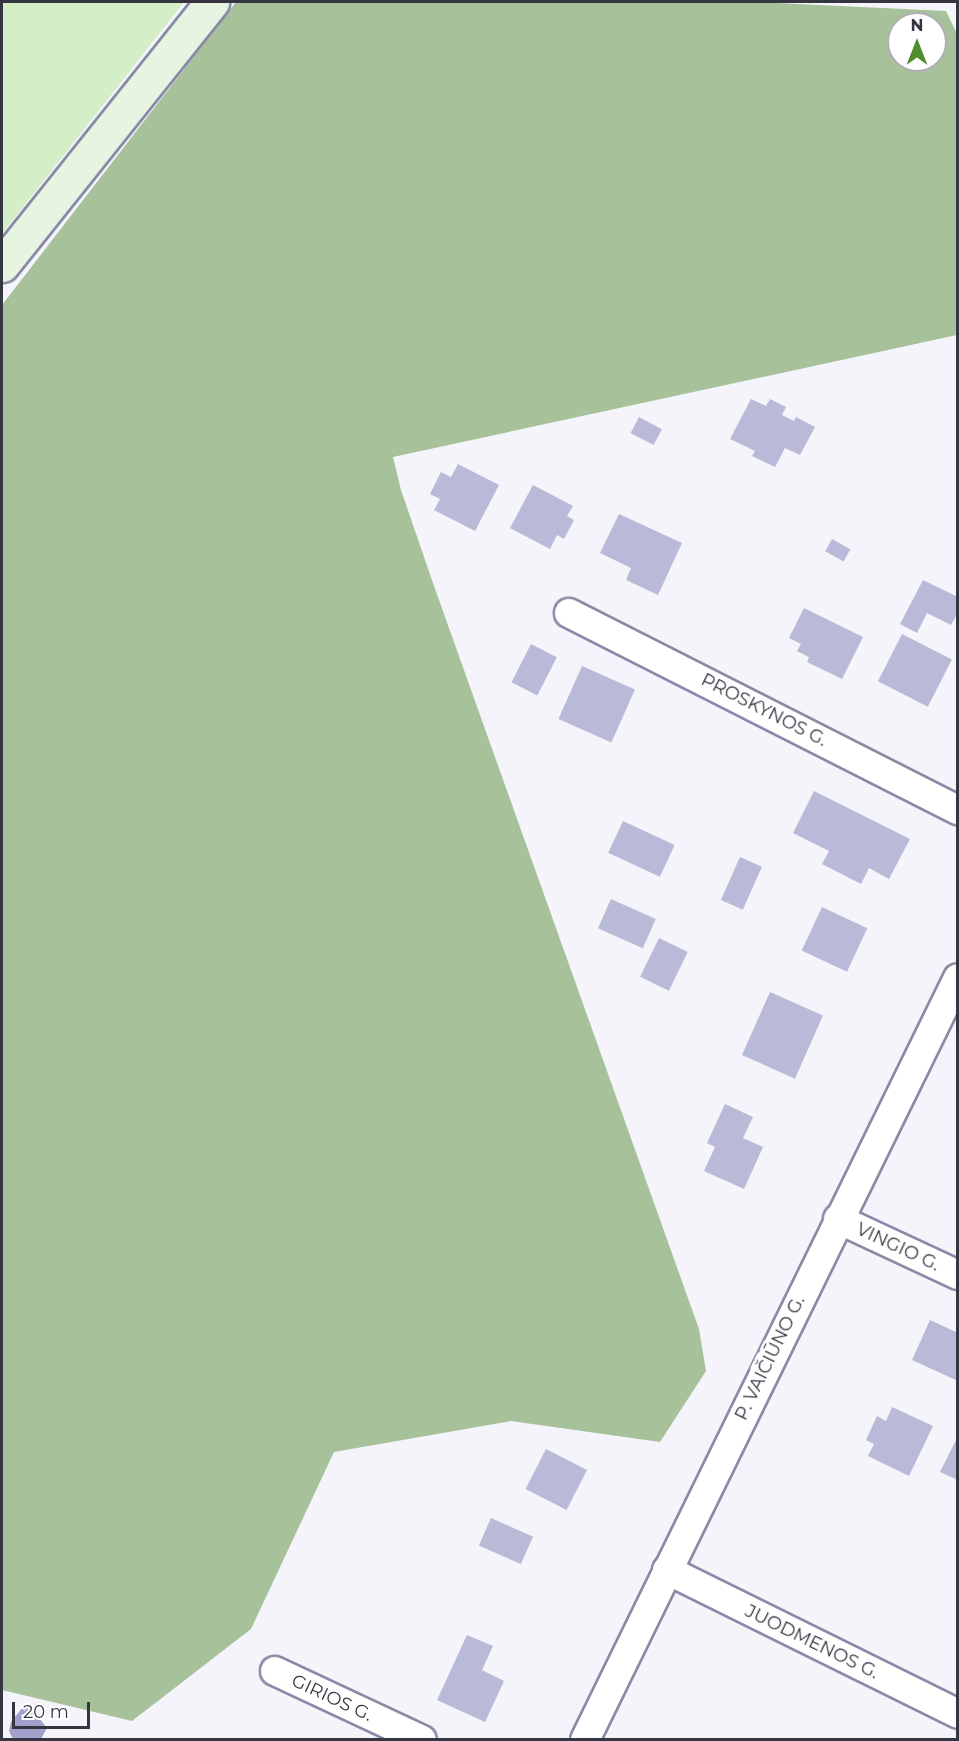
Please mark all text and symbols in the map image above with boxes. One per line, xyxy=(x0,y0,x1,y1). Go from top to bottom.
north arrow xyxy=(887,12,947,72)
text: N xyxy=(911,16,923,35)
street label: PROSKYNOS G. xyxy=(697,669,831,751)
street label: VINGIO G. xyxy=(853,1218,943,1276)
street label: P. VAIČIŪNO G. xyxy=(730,1292,810,1424)
street label: JUODMENOS G. xyxy=(742,1600,882,1684)
street label: GIRIOS G. xyxy=(288,1670,376,1726)
scale bar xyxy=(15,1690,93,1728)
text: 20 m xyxy=(23,1701,69,1723)

